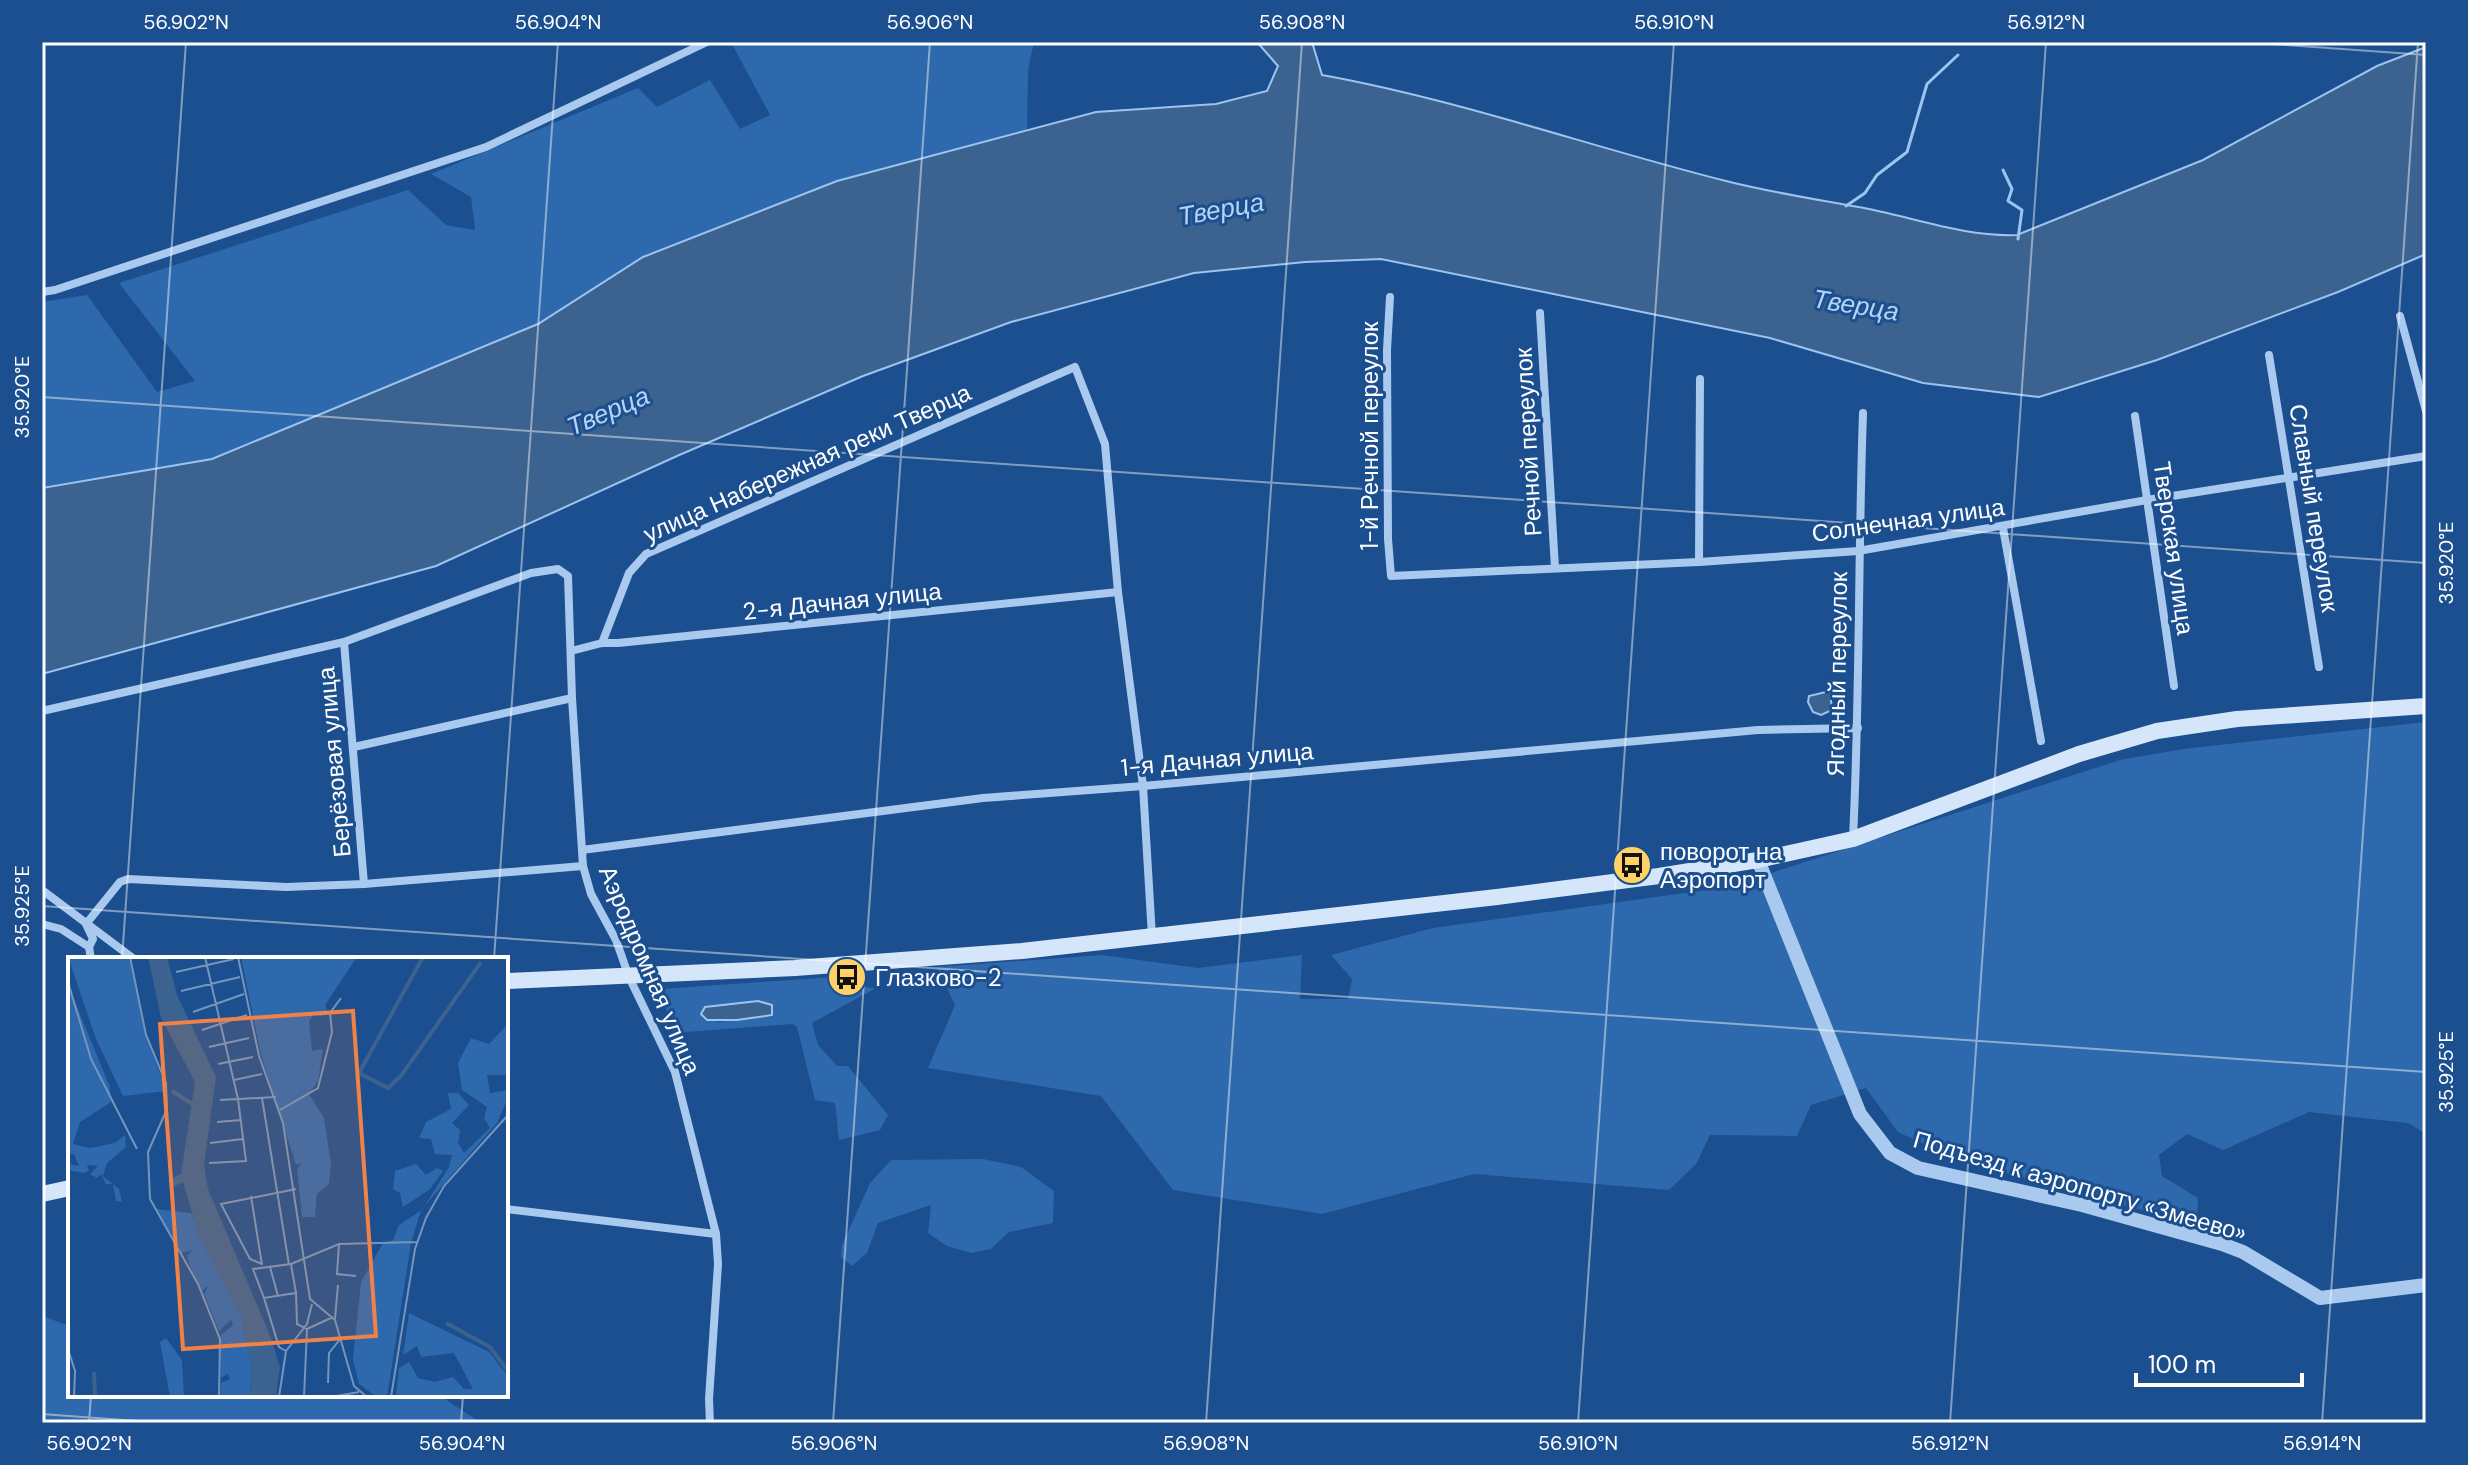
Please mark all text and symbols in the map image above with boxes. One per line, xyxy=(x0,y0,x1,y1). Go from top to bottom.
text: 56.902°N xyxy=(143,9,229,35)
text: 56.904°N xyxy=(515,9,601,35)
text: 56.906°N xyxy=(887,9,973,35)
text: 56.908°N xyxy=(1259,9,1345,35)
text: 56.910°N xyxy=(1634,9,1714,35)
text: 56.912°N xyxy=(2007,9,2085,35)
water label: Тверца xyxy=(1175,185,1267,233)
water label: Тверца xyxy=(1811,281,1901,329)
street label: 1-й Речной переулок xyxy=(1354,321,1385,551)
street label: Речной переулок xyxy=(1508,346,1548,537)
text: 35.920°E xyxy=(9,356,35,438)
street label: улица Набережная реки Тверца xyxy=(638,376,976,549)
water label: Тверца xyxy=(562,378,654,444)
street label: Славный переулок xyxy=(2282,402,2346,615)
street label: Тверская улица xyxy=(2147,459,2202,637)
street label: Солнечная улица xyxy=(1810,491,2007,549)
text: 35.920°E xyxy=(2433,522,2459,604)
street label: Ягодный переулок xyxy=(1820,571,1854,777)
street label: 2-я Дачная улица xyxy=(741,575,944,627)
street label: Берёзовая улица xyxy=(310,665,358,859)
street label: 1-я Дачная улица xyxy=(1119,735,1315,783)
place label: поворот на Аэропорт xyxy=(1660,836,1783,895)
bus stop icon: поворот на Аэропорт xyxy=(1611,844,1653,886)
street label: Аэродромная улица xyxy=(592,861,708,1080)
text: 35.925°E xyxy=(9,865,35,947)
bus stop icon: Глазково-2 xyxy=(826,956,868,998)
inset map xyxy=(68,957,508,1397)
place label: Глазково-2 xyxy=(875,962,1002,993)
text: 35.925°E xyxy=(2433,1031,2459,1113)
street label: Подъезд к аэропорту «Змеево» xyxy=(1910,1123,2250,1249)
scale bar xyxy=(2136,1337,2302,1387)
text: 100 m xyxy=(2148,1349,2216,1380)
text: 56.902°N xyxy=(46,1430,132,1456)
text: 56.904°N xyxy=(419,1430,505,1456)
text: 56.906°N xyxy=(791,1430,877,1456)
text: 56.908°N xyxy=(1163,1430,1249,1456)
text: 56.910°N xyxy=(1538,1430,1618,1456)
text: 56.912°N xyxy=(1911,1430,1989,1456)
text: 56.914°N xyxy=(2283,1430,2361,1456)

